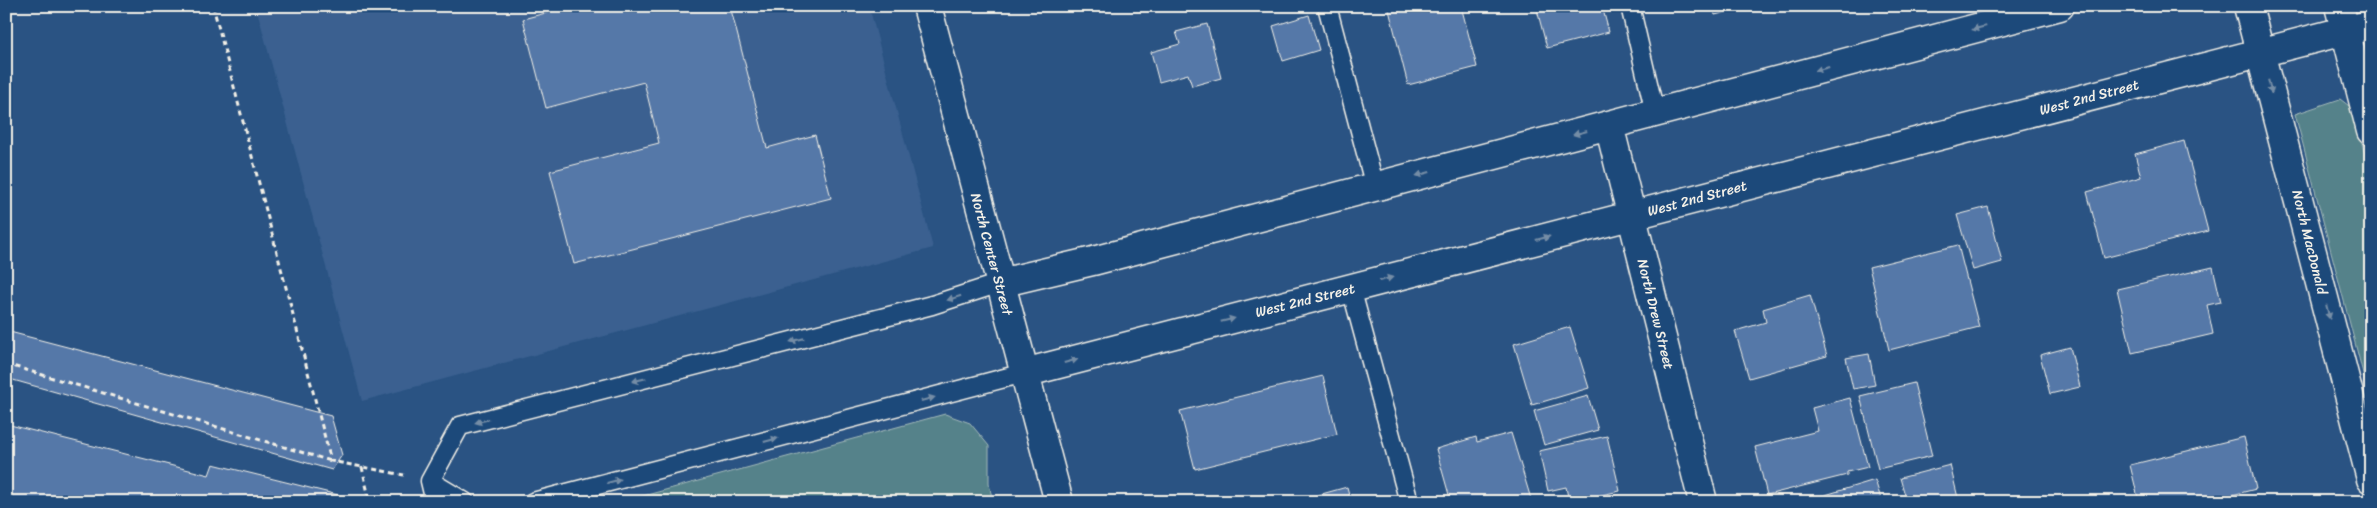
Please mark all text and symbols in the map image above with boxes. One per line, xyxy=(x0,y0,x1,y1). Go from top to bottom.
one-way arrow xyxy=(1971,24,1986,32)
one-way arrow xyxy=(1814,65,1829,73)
street label: West 2nd Street xyxy=(2037,72,2142,123)
one-way arrow xyxy=(2266,80,2274,95)
one-way arrow xyxy=(1573,129,1588,137)
one-way arrow xyxy=(1415,170,1431,178)
street label: West 2nd Street xyxy=(1645,173,1750,224)
street label: North MacDonald xyxy=(2284,187,2335,299)
street label: North Center Street xyxy=(963,190,1020,320)
one-way arrow xyxy=(1536,234,1551,242)
street label: North Drew Street xyxy=(1630,256,1681,372)
one-way arrow xyxy=(1378,275,1393,283)
street label: West 2nd Street xyxy=(1253,276,1358,325)
one-way arrow xyxy=(946,295,961,303)
one-way arrow xyxy=(2324,305,2332,320)
one-way arrow xyxy=(1221,315,1236,323)
one-way arrow xyxy=(789,336,804,344)
one-way arrow xyxy=(1064,356,1079,364)
one-way arrow xyxy=(632,376,647,384)
one-way arrow xyxy=(921,395,936,403)
one-way arrow xyxy=(474,417,489,425)
one-way arrow xyxy=(764,436,779,444)
one-way arrow xyxy=(606,477,621,485)

